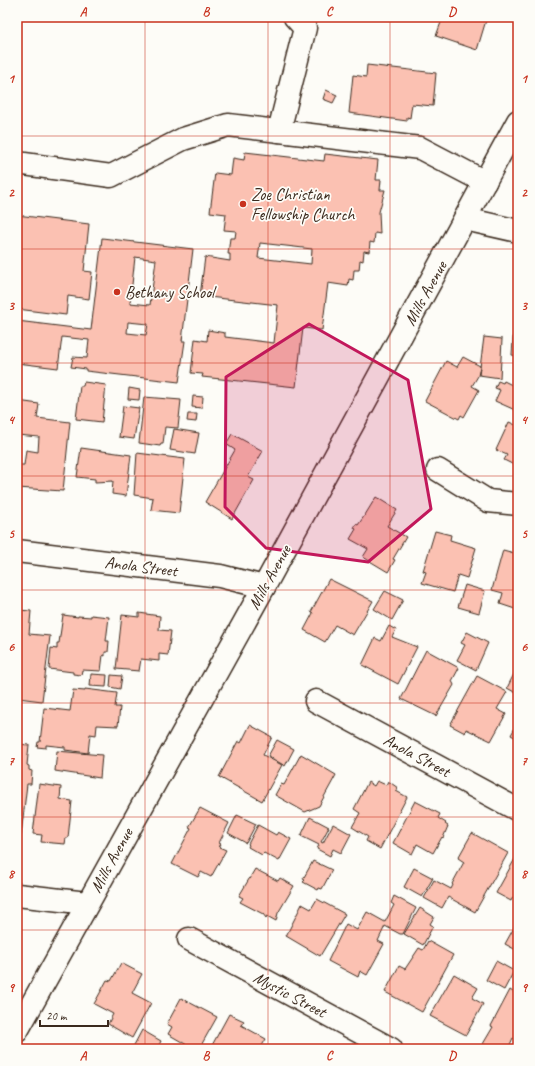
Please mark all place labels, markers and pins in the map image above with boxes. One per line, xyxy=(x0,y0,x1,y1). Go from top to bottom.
place label: Zoe Christian Fellowship Church xyxy=(251,184,356,225)
marker: Zoe Christian Fellowship Church xyxy=(238,199,248,209)
place label: Bethany School xyxy=(125,282,217,303)
marker: Bethany School xyxy=(112,287,122,297)

